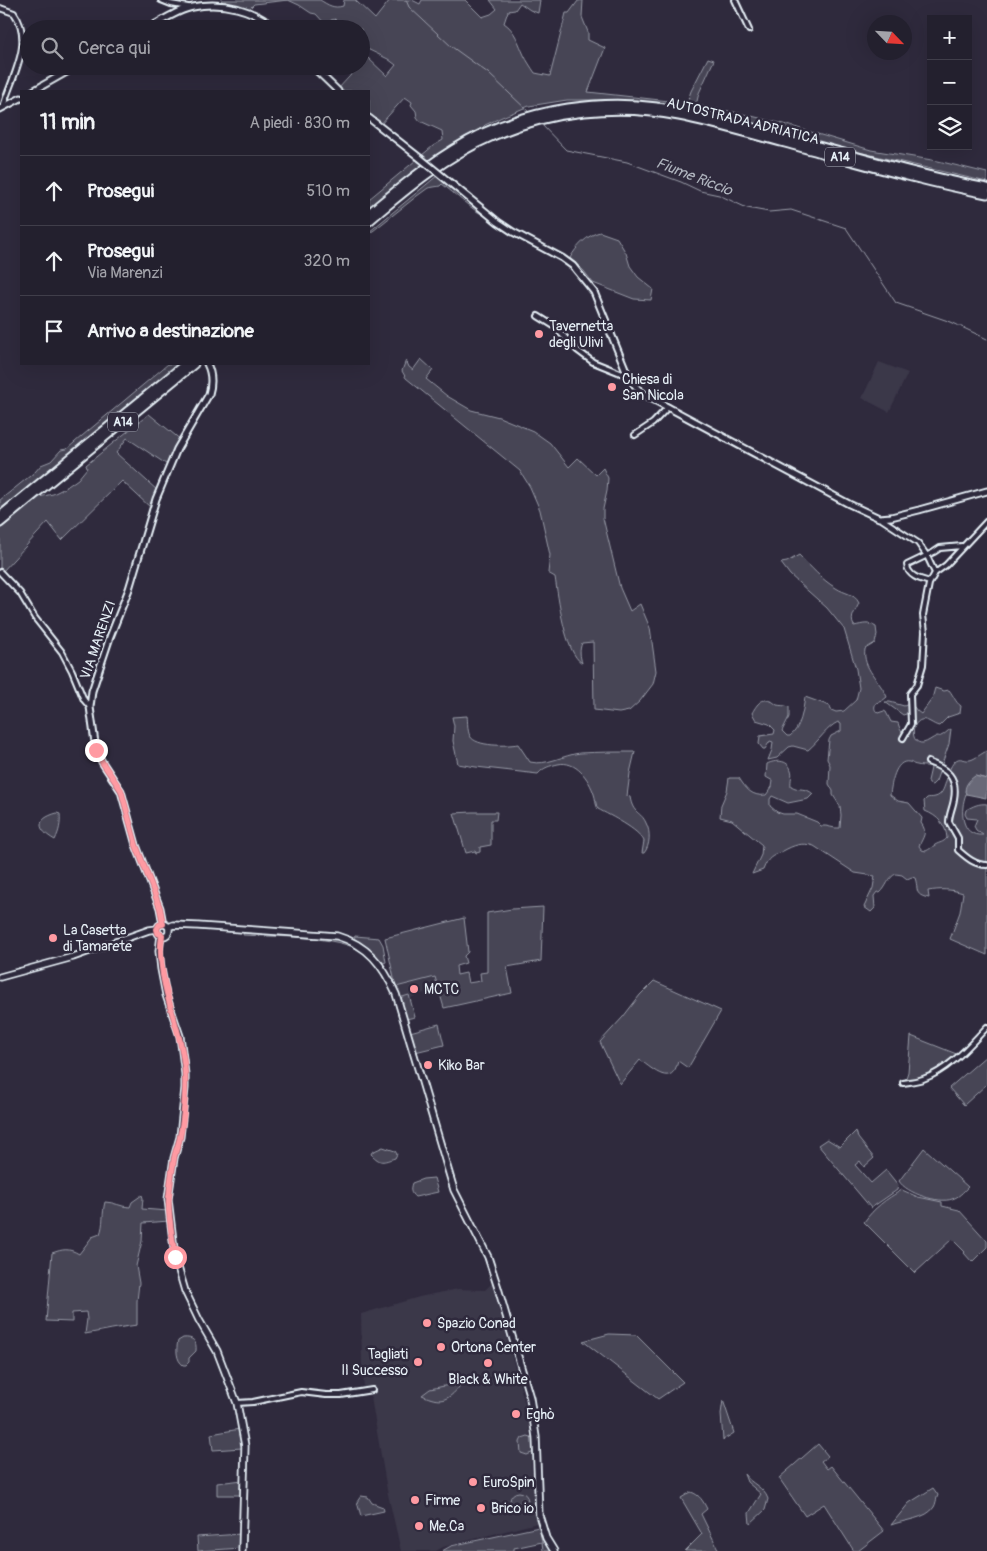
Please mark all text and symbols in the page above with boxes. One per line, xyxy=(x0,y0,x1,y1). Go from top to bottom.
north arrow xyxy=(867,15,912,60)
map controls xyxy=(927,15,972,150)
button: + xyxy=(927,15,972,60)
search box xyxy=(20,20,370,75)
icon: search xyxy=(38,34,66,62)
text: Cerca qui xyxy=(78,36,150,60)
button: − xyxy=(927,60,972,105)
street label: AUTOSTRADA ADRIATICA xyxy=(665,94,821,148)
button: layers xyxy=(927,105,972,150)
text: 11 min xyxy=(40,109,95,136)
text: A piedi · 830 m xyxy=(249,113,350,133)
road number: A14 xyxy=(825,148,855,166)
water label: Fiume Riccio xyxy=(653,154,736,201)
icon: ahead xyxy=(40,177,68,205)
text: Prosegui xyxy=(87,179,154,203)
text: 510 m xyxy=(306,181,350,201)
text: Prosegui xyxy=(87,239,154,263)
icon: ahead xyxy=(40,247,68,275)
text: 320 m xyxy=(304,251,350,271)
text: Via Marenzi xyxy=(87,263,163,283)
icon: arrive xyxy=(40,317,68,345)
place label: Tavernetta degli Ulivi xyxy=(549,318,613,351)
text: Arrivo a destinazione xyxy=(87,319,254,343)
marker: Tavernetta degli Ulivi xyxy=(533,328,545,340)
place label: Chiesa di San Nicola xyxy=(622,371,684,404)
marker: Chiesa di San Nicola xyxy=(606,381,618,393)
road number: A14 xyxy=(108,412,138,432)
street label: VIA MARENZI xyxy=(77,598,119,682)
route end xyxy=(85,739,108,762)
place label: La Casetta di Tamarete xyxy=(63,922,132,955)
marker: La Casetta di Tamarete xyxy=(47,932,59,944)
place label: MCTC xyxy=(424,981,459,998)
marker: MCTC xyxy=(408,983,420,995)
place label: Kiko Bar xyxy=(438,1057,485,1074)
marker: Kiko Bar xyxy=(422,1059,434,1071)
route start xyxy=(164,1246,187,1269)
place label: Spazio Conad xyxy=(437,1315,516,1332)
marker: Spazio Conad xyxy=(421,1317,433,1329)
place label: Ortona Center xyxy=(451,1339,536,1356)
marker: Ortona Center xyxy=(435,1341,447,1353)
place label: Tagliati Il Successo xyxy=(341,1346,409,1379)
marker: Tagliati Il Successo xyxy=(412,1356,424,1368)
marker: Black & White xyxy=(482,1357,494,1369)
place label: Black & White xyxy=(448,1371,528,1388)
place label: Eghò xyxy=(526,1406,555,1423)
marker: Eghò xyxy=(510,1408,522,1420)
place label: EuroSpin xyxy=(483,1474,535,1491)
marker: EuroSpin xyxy=(467,1476,479,1488)
place label: Firme xyxy=(425,1492,460,1509)
marker: Firme xyxy=(409,1494,421,1506)
place label: Brico io xyxy=(491,1500,535,1517)
marker: Brico io xyxy=(475,1502,487,1514)
place label: Me.Ca xyxy=(429,1518,464,1535)
marker: Me.Ca xyxy=(413,1520,425,1532)

